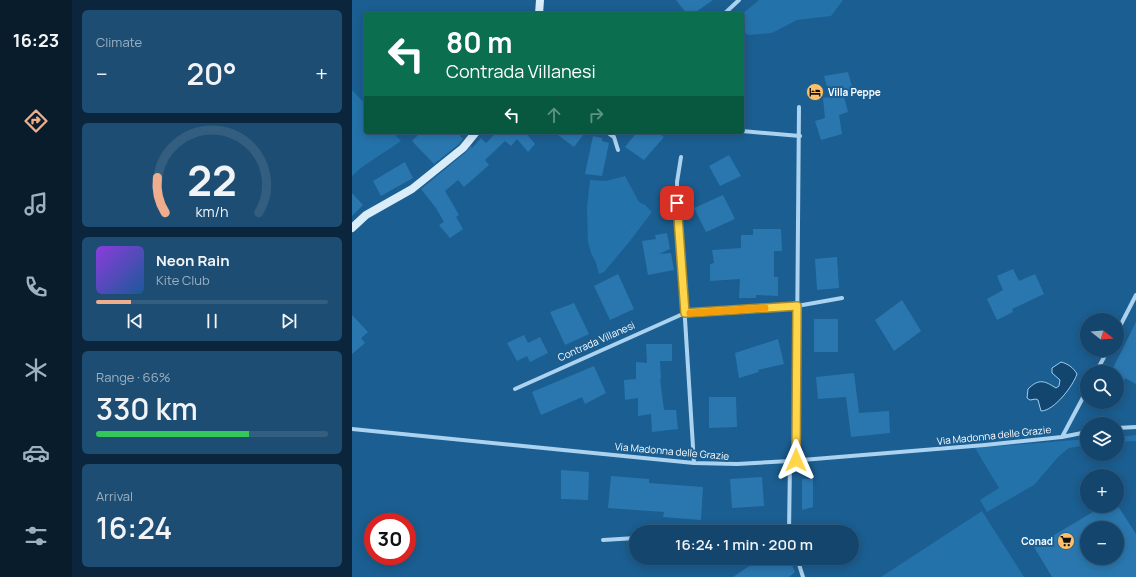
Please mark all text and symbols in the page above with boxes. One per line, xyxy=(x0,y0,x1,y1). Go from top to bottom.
text: 80 m xyxy=(446,23,512,61)
text: 16:23 xyxy=(13,28,59,52)
icon: left xyxy=(380,28,432,80)
text: Climate xyxy=(96,33,142,51)
text: 20° xyxy=(186,53,237,94)
text: − xyxy=(96,59,108,89)
text: + xyxy=(315,59,328,89)
text: Contrada Villanesi xyxy=(446,59,596,83)
hotel icon: Villa Peppe xyxy=(805,82,825,102)
place label: Villa Peppe xyxy=(828,85,881,99)
icon: left xyxy=(501,104,523,126)
icon: ahead xyxy=(543,104,565,126)
icon: right xyxy=(585,104,607,126)
icon: directions xyxy=(22,107,50,135)
text: 22 xyxy=(187,152,237,208)
pin xyxy=(660,186,694,220)
icon: music xyxy=(22,190,50,218)
icon: arrive xyxy=(666,192,688,214)
text: km/h xyxy=(195,202,229,221)
text: Neon Rain xyxy=(156,250,230,271)
text: Kite Club xyxy=(156,271,210,289)
icon: phone xyxy=(22,273,50,301)
icon: previous xyxy=(124,310,146,332)
icon: pause xyxy=(201,310,223,332)
icon: next xyxy=(278,310,300,332)
north arrow xyxy=(1080,313,1124,357)
map controls xyxy=(1080,313,1124,565)
street label: Contrada Villanesi xyxy=(555,318,637,364)
icon: climate xyxy=(22,356,50,384)
button: search xyxy=(1080,365,1124,409)
text: Range · 66% xyxy=(96,368,170,386)
text: 330 km xyxy=(96,388,198,429)
button: layers xyxy=(1080,417,1124,461)
street label: Via Madonna delle Grazie xyxy=(936,422,1052,448)
icon: car xyxy=(22,439,50,467)
street label: Via Madonna delle Grazie xyxy=(614,439,730,463)
position arrow xyxy=(775,439,817,481)
button: + xyxy=(1080,469,1124,513)
text: Arrival xyxy=(96,487,133,505)
text: 16:24 xyxy=(96,507,172,548)
speed limit sign: 30 xyxy=(364,513,416,565)
button: − xyxy=(1080,521,1124,565)
icon: filters xyxy=(22,522,50,550)
supermarket icon: Conad xyxy=(1056,531,1076,551)
text: 16:24 · 1 min · 200 m xyxy=(675,534,813,555)
place label: Conad xyxy=(1021,534,1053,548)

